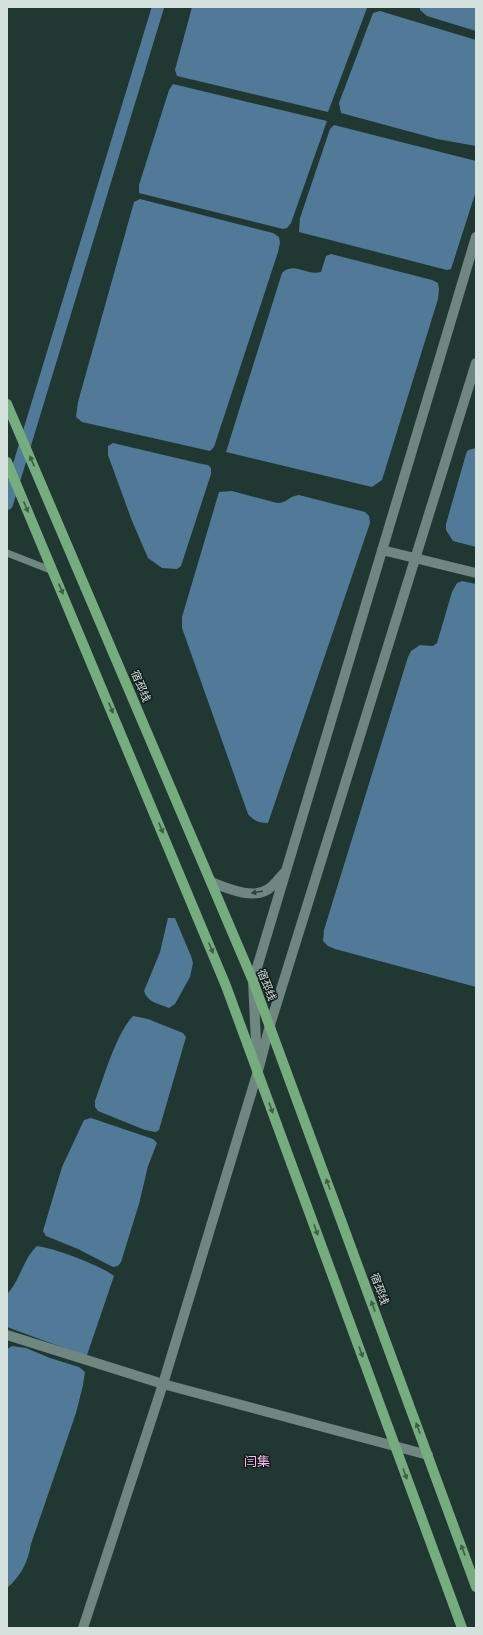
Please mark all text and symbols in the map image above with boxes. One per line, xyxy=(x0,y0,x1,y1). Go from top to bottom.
one-way arrow xyxy=(28,454,34,466)
one-way arrow xyxy=(23,501,30,513)
one-way arrow xyxy=(58,583,64,595)
street label: 宿邳线 xyxy=(128,668,154,704)
one-way arrow xyxy=(108,703,114,715)
one-way arrow xyxy=(158,823,164,835)
one-way arrow xyxy=(250,889,263,895)
one-way arrow xyxy=(208,943,214,955)
street label: 宿邳线 xyxy=(255,967,279,1003)
one-way arrow xyxy=(268,1102,274,1114)
one-way arrow xyxy=(325,1178,331,1190)
one-way arrow xyxy=(313,1224,319,1236)
street label: 宿邳线 xyxy=(368,1271,392,1307)
one-way arrow xyxy=(370,1300,376,1312)
one-way arrow xyxy=(358,1346,364,1358)
one-way arrow xyxy=(414,1422,420,1434)
district label: 闫集 xyxy=(244,1453,270,1470)
one-way arrow xyxy=(403,1468,409,1480)
one-way arrow xyxy=(459,1544,465,1556)

